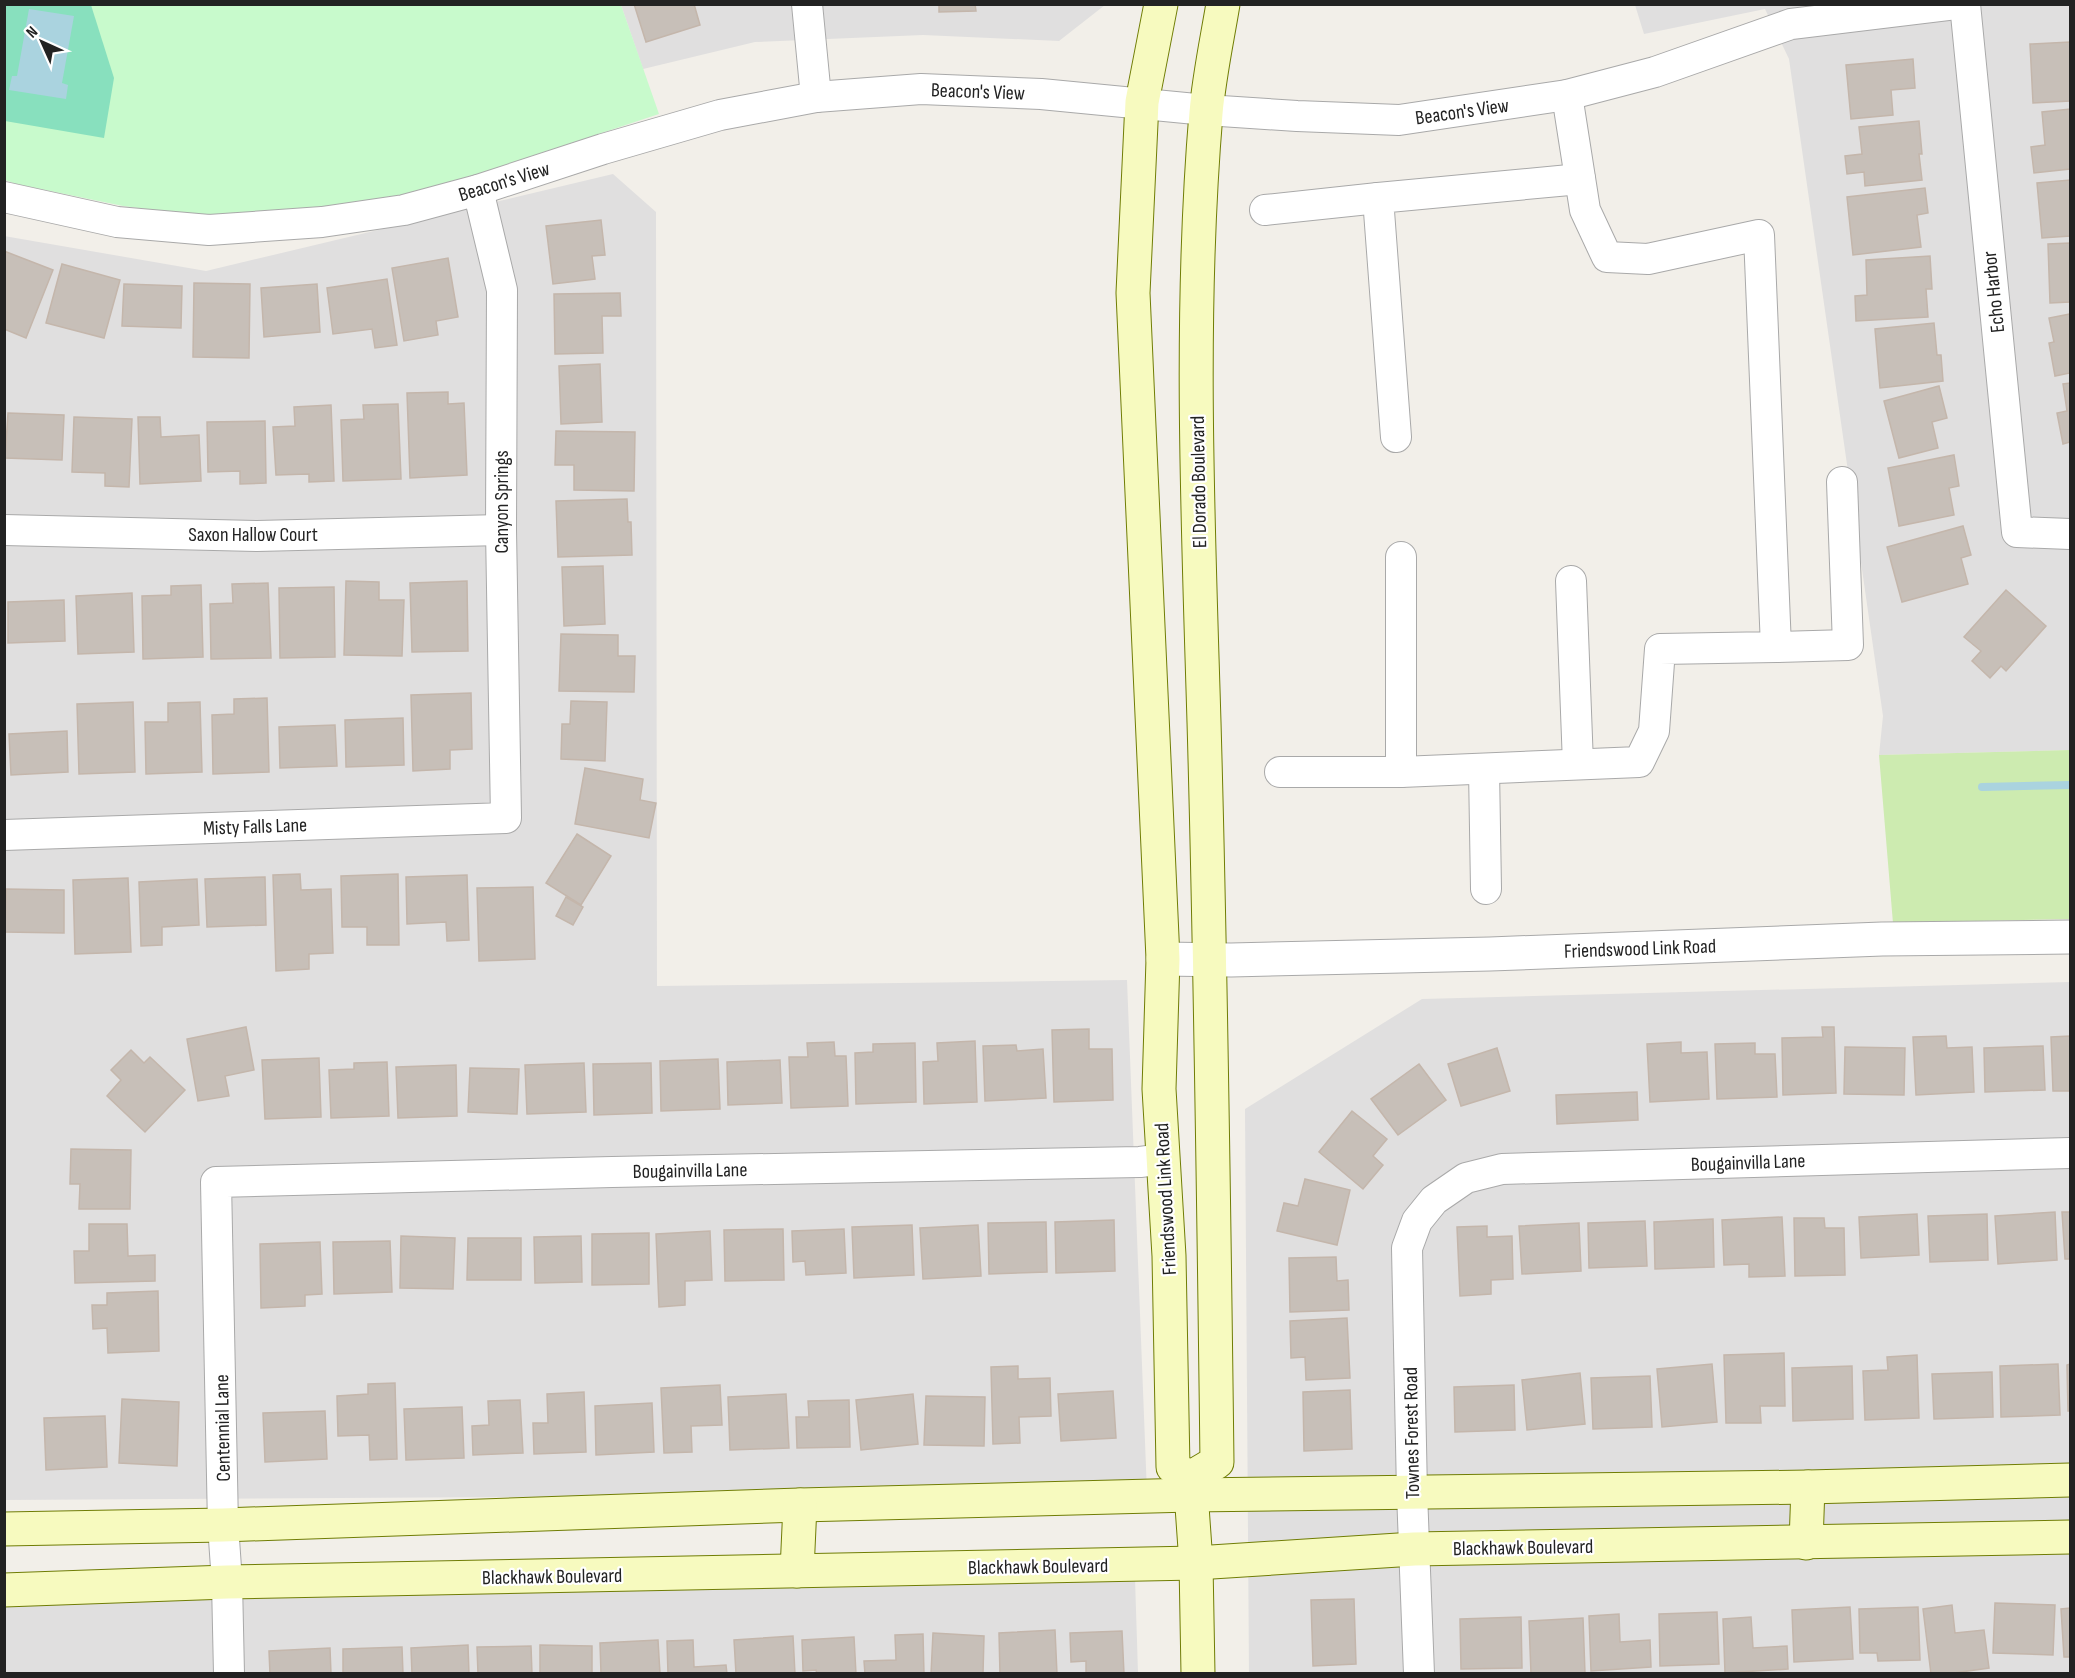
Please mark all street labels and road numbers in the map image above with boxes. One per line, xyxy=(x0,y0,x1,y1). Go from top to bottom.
street label: Beacon's View xyxy=(931,78,1025,106)
street label: Beacon's View xyxy=(1414,94,1510,130)
street label: Beacon's View xyxy=(456,157,553,207)
street label: Echo Harbor xyxy=(1978,250,2010,334)
street label: El Dorado Boulevard xyxy=(1186,416,1212,548)
street label: Canyon Springs xyxy=(490,450,514,554)
street label: Saxon Hallow Court xyxy=(188,523,318,547)
street label: Misty Falls Lane xyxy=(203,813,308,841)
street label: Friendswood Link Road xyxy=(1564,934,1717,964)
street label: Friendswood Link Road xyxy=(1150,1122,1182,1276)
street label: Bougainvilla Lane xyxy=(1690,1149,1806,1177)
street label: Bougainvilla Lane xyxy=(632,1158,748,1184)
street label: Townes Forest Road xyxy=(1399,1367,1425,1499)
street label: Centennial Lane xyxy=(210,1374,236,1482)
street label: Blackhawk Boulevard xyxy=(1453,1535,1593,1561)
street label: Blackhawk Boulevard xyxy=(968,1554,1108,1580)
street label: Blackhawk Boulevard xyxy=(482,1564,622,1590)

